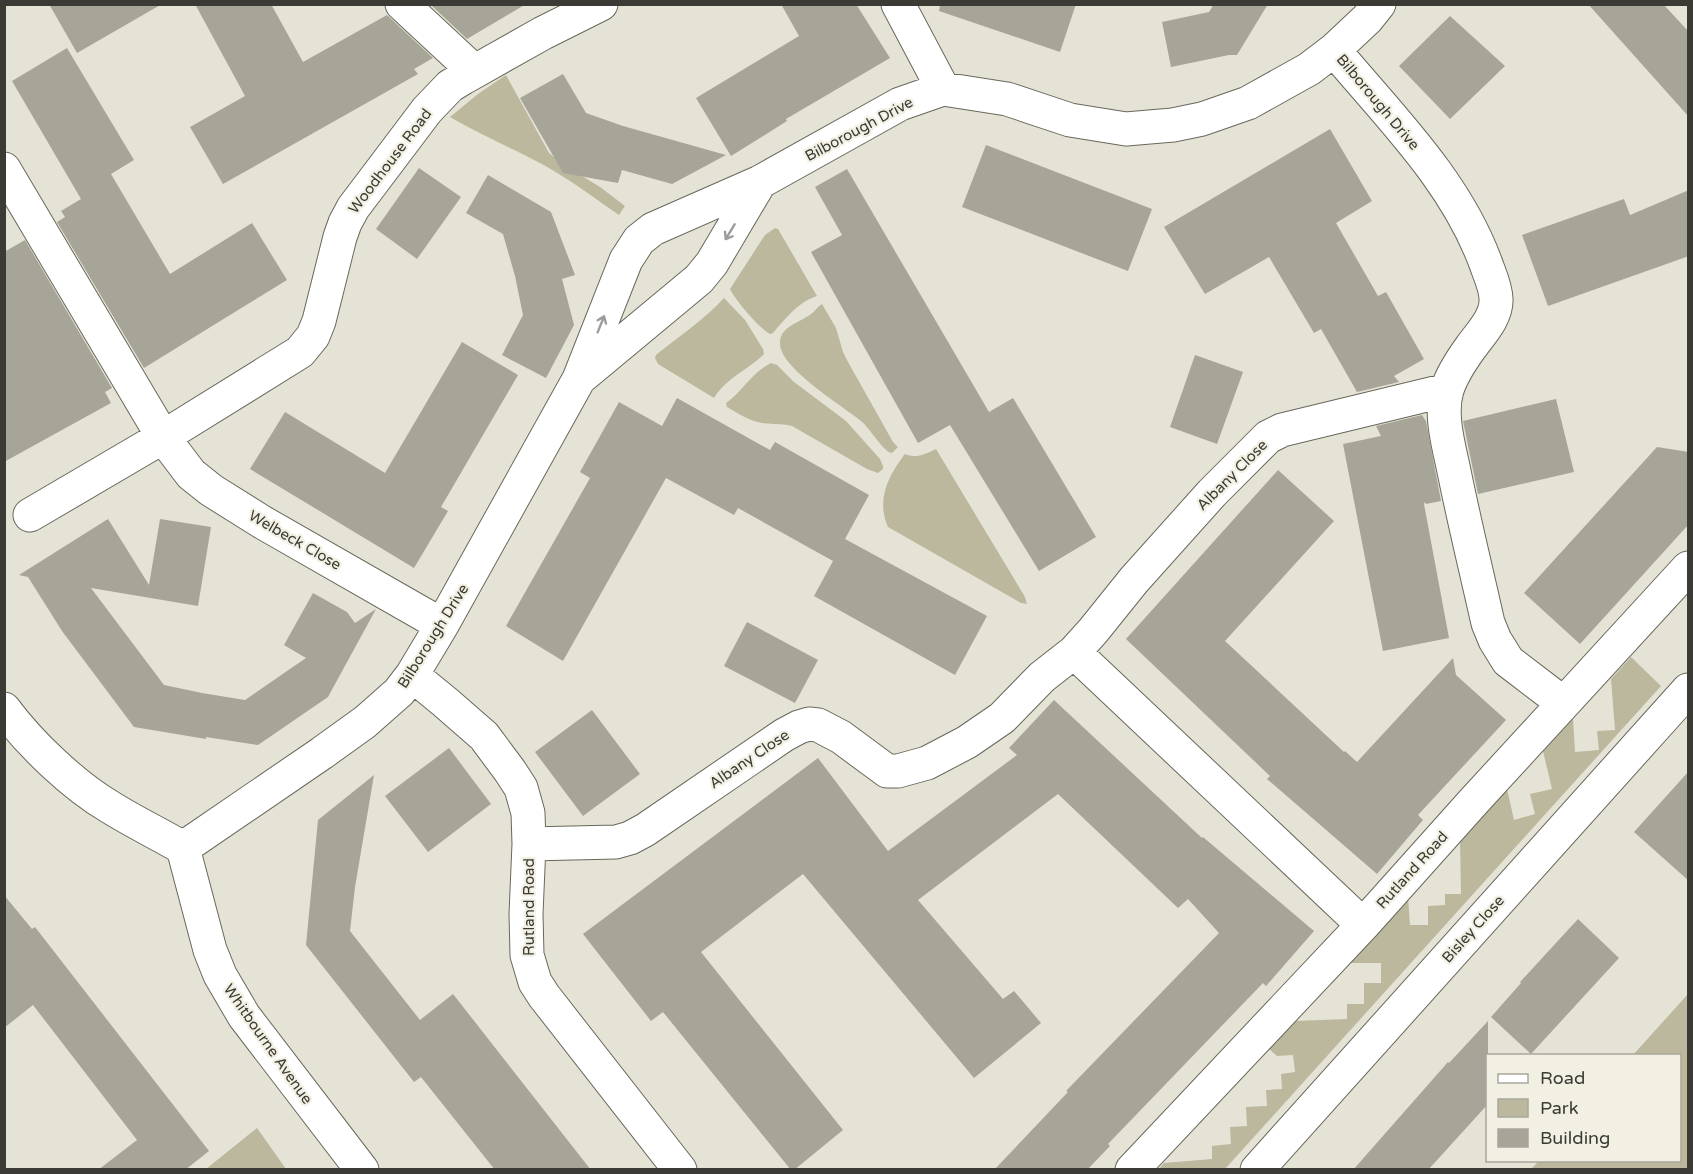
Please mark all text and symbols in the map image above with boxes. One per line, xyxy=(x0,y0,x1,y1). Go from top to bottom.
street label: Bilborough Drive xyxy=(1333,50,1423,154)
street label: Bilborough Drive xyxy=(802,93,916,165)
street label: Woodhouse Road xyxy=(345,105,435,217)
one-way arrow xyxy=(724,223,736,240)
one-way arrow xyxy=(596,316,607,334)
street label: Albany Close xyxy=(1193,436,1271,514)
street label: Welbeck Close xyxy=(246,506,344,574)
street label: Bilborough Drive xyxy=(394,581,472,691)
street label: Albany Close xyxy=(706,726,792,792)
street label: Rutland Road xyxy=(1373,828,1451,912)
street label: Rutland Road xyxy=(520,858,538,956)
street label: Bisley Close xyxy=(1438,892,1508,966)
street label: Whitbourne Avenue xyxy=(220,980,316,1108)
legend xyxy=(1486,1054,1681,1162)
text: Road xyxy=(1540,1067,1585,1089)
text: Park xyxy=(1540,1097,1579,1119)
text: Building xyxy=(1540,1127,1610,1149)

